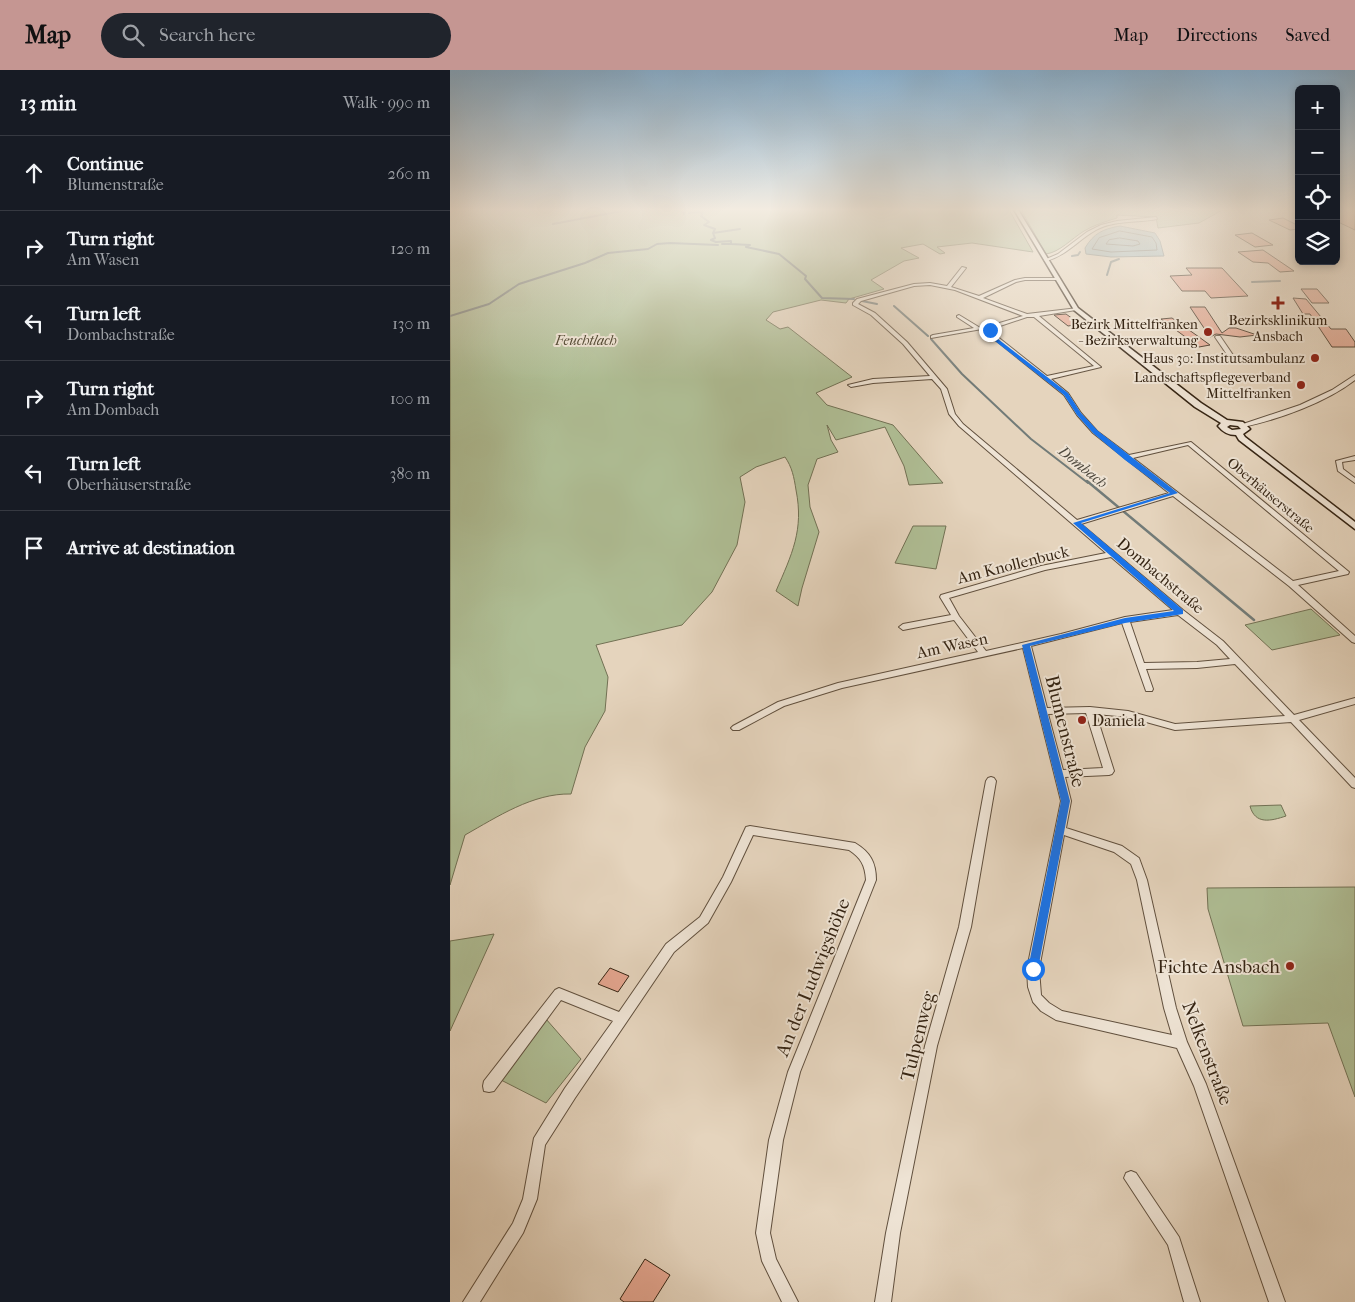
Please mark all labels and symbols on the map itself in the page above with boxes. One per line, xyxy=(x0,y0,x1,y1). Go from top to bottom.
marker: Bezirksklinikum Ansbach xyxy=(1271,296,1285,310)
place label: Bezirksklinikum Ansbach xyxy=(1229,312,1328,345)
place label: Bezirk Mittelfranken - Bezirksverwaltung xyxy=(1071,316,1199,349)
route end xyxy=(979,319,1002,342)
marker: Bezirk Mittelfranken - Bezirksverwaltung xyxy=(1202,326,1214,338)
park label: Feuchtlach xyxy=(554,332,617,349)
place label: Haus 30: Institutsambulanz xyxy=(1143,350,1305,367)
marker: Haus 30: Institutsambulanz xyxy=(1309,352,1321,364)
place label: Landschaftspflegeverband Mittelfranken xyxy=(1134,369,1291,402)
marker: Landschaftspflegeverband Mittelfranken xyxy=(1295,379,1307,391)
water label: Dombach xyxy=(1054,441,1111,492)
street label: Oberhäuserstraße xyxy=(1224,454,1318,537)
street label: Dombachstraße xyxy=(1113,533,1208,617)
street label: Am Knollenbuck xyxy=(954,541,1072,588)
street label: Am Wasen xyxy=(914,629,990,662)
street label: Blumenstraße xyxy=(1040,673,1090,790)
place label: Daniela xyxy=(1092,711,1146,730)
marker: Daniela xyxy=(1076,714,1088,726)
street label: An der Ludwigshöhe xyxy=(771,895,855,1061)
place label: Fichte Ansbach xyxy=(1157,956,1280,978)
route start xyxy=(1022,958,1045,981)
marker: Fichte Ansbach xyxy=(1284,960,1296,972)
street label: Tulpenweg xyxy=(896,988,940,1084)
street label: Nelkenstraße xyxy=(1177,999,1237,1108)

